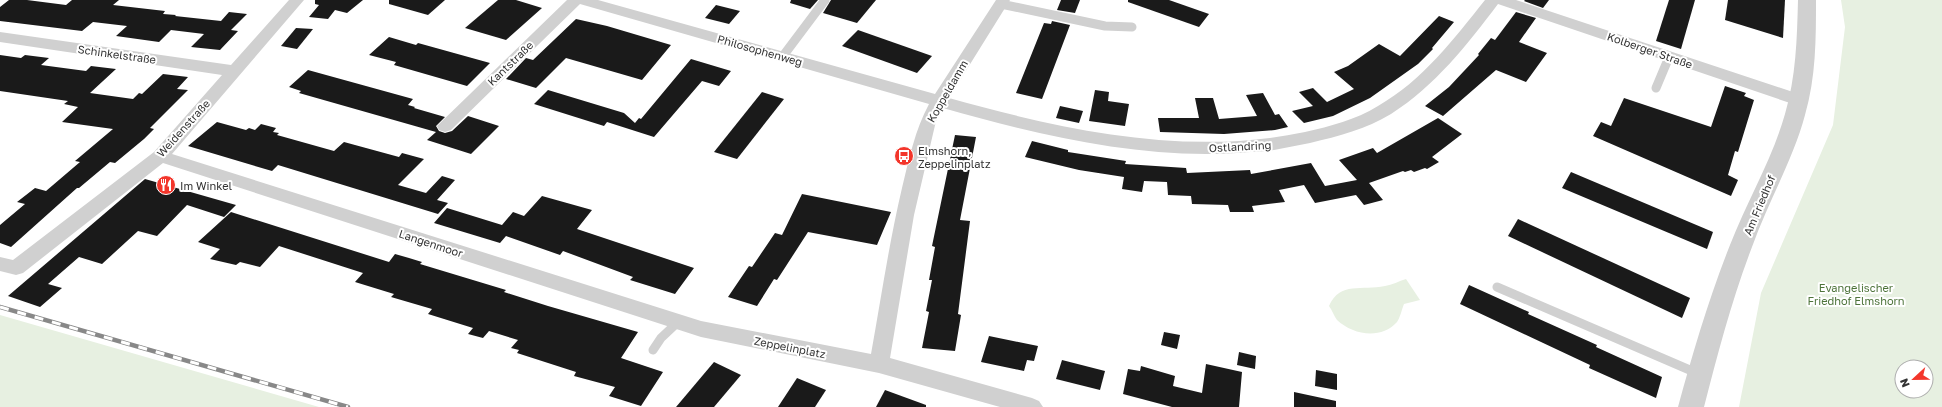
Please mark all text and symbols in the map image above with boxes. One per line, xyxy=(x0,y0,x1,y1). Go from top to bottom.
street label: Kolberger Straße xyxy=(1606,29,1694,71)
street label: Philosophenweg xyxy=(716,32,804,68)
street label: Kantstraße xyxy=(485,38,535,88)
street label: Schinkelstraße xyxy=(77,42,157,66)
street label: Koppeldamm xyxy=(924,58,970,124)
street label: Weidenstraße xyxy=(154,97,212,159)
street label: Ostlandring xyxy=(1208,138,1272,154)
place label: Elmshorn, Zeppelinplatz xyxy=(918,144,991,170)
bus stop icon: Elmshorn, Zeppelinplatz xyxy=(893,145,915,167)
street label: Am Friedhof xyxy=(1741,173,1777,237)
restaurant icon: Im Winkel xyxy=(155,174,177,196)
place label: Im Winkel xyxy=(180,179,233,192)
street label: Langenmoor xyxy=(397,227,465,260)
park label: Evangelischer Friedhof Elmshorn xyxy=(1807,281,1905,307)
street label: Zeppelinplatz xyxy=(753,334,827,360)
north arrow xyxy=(1894,359,1934,399)
text: N xyxy=(1897,377,1912,389)

